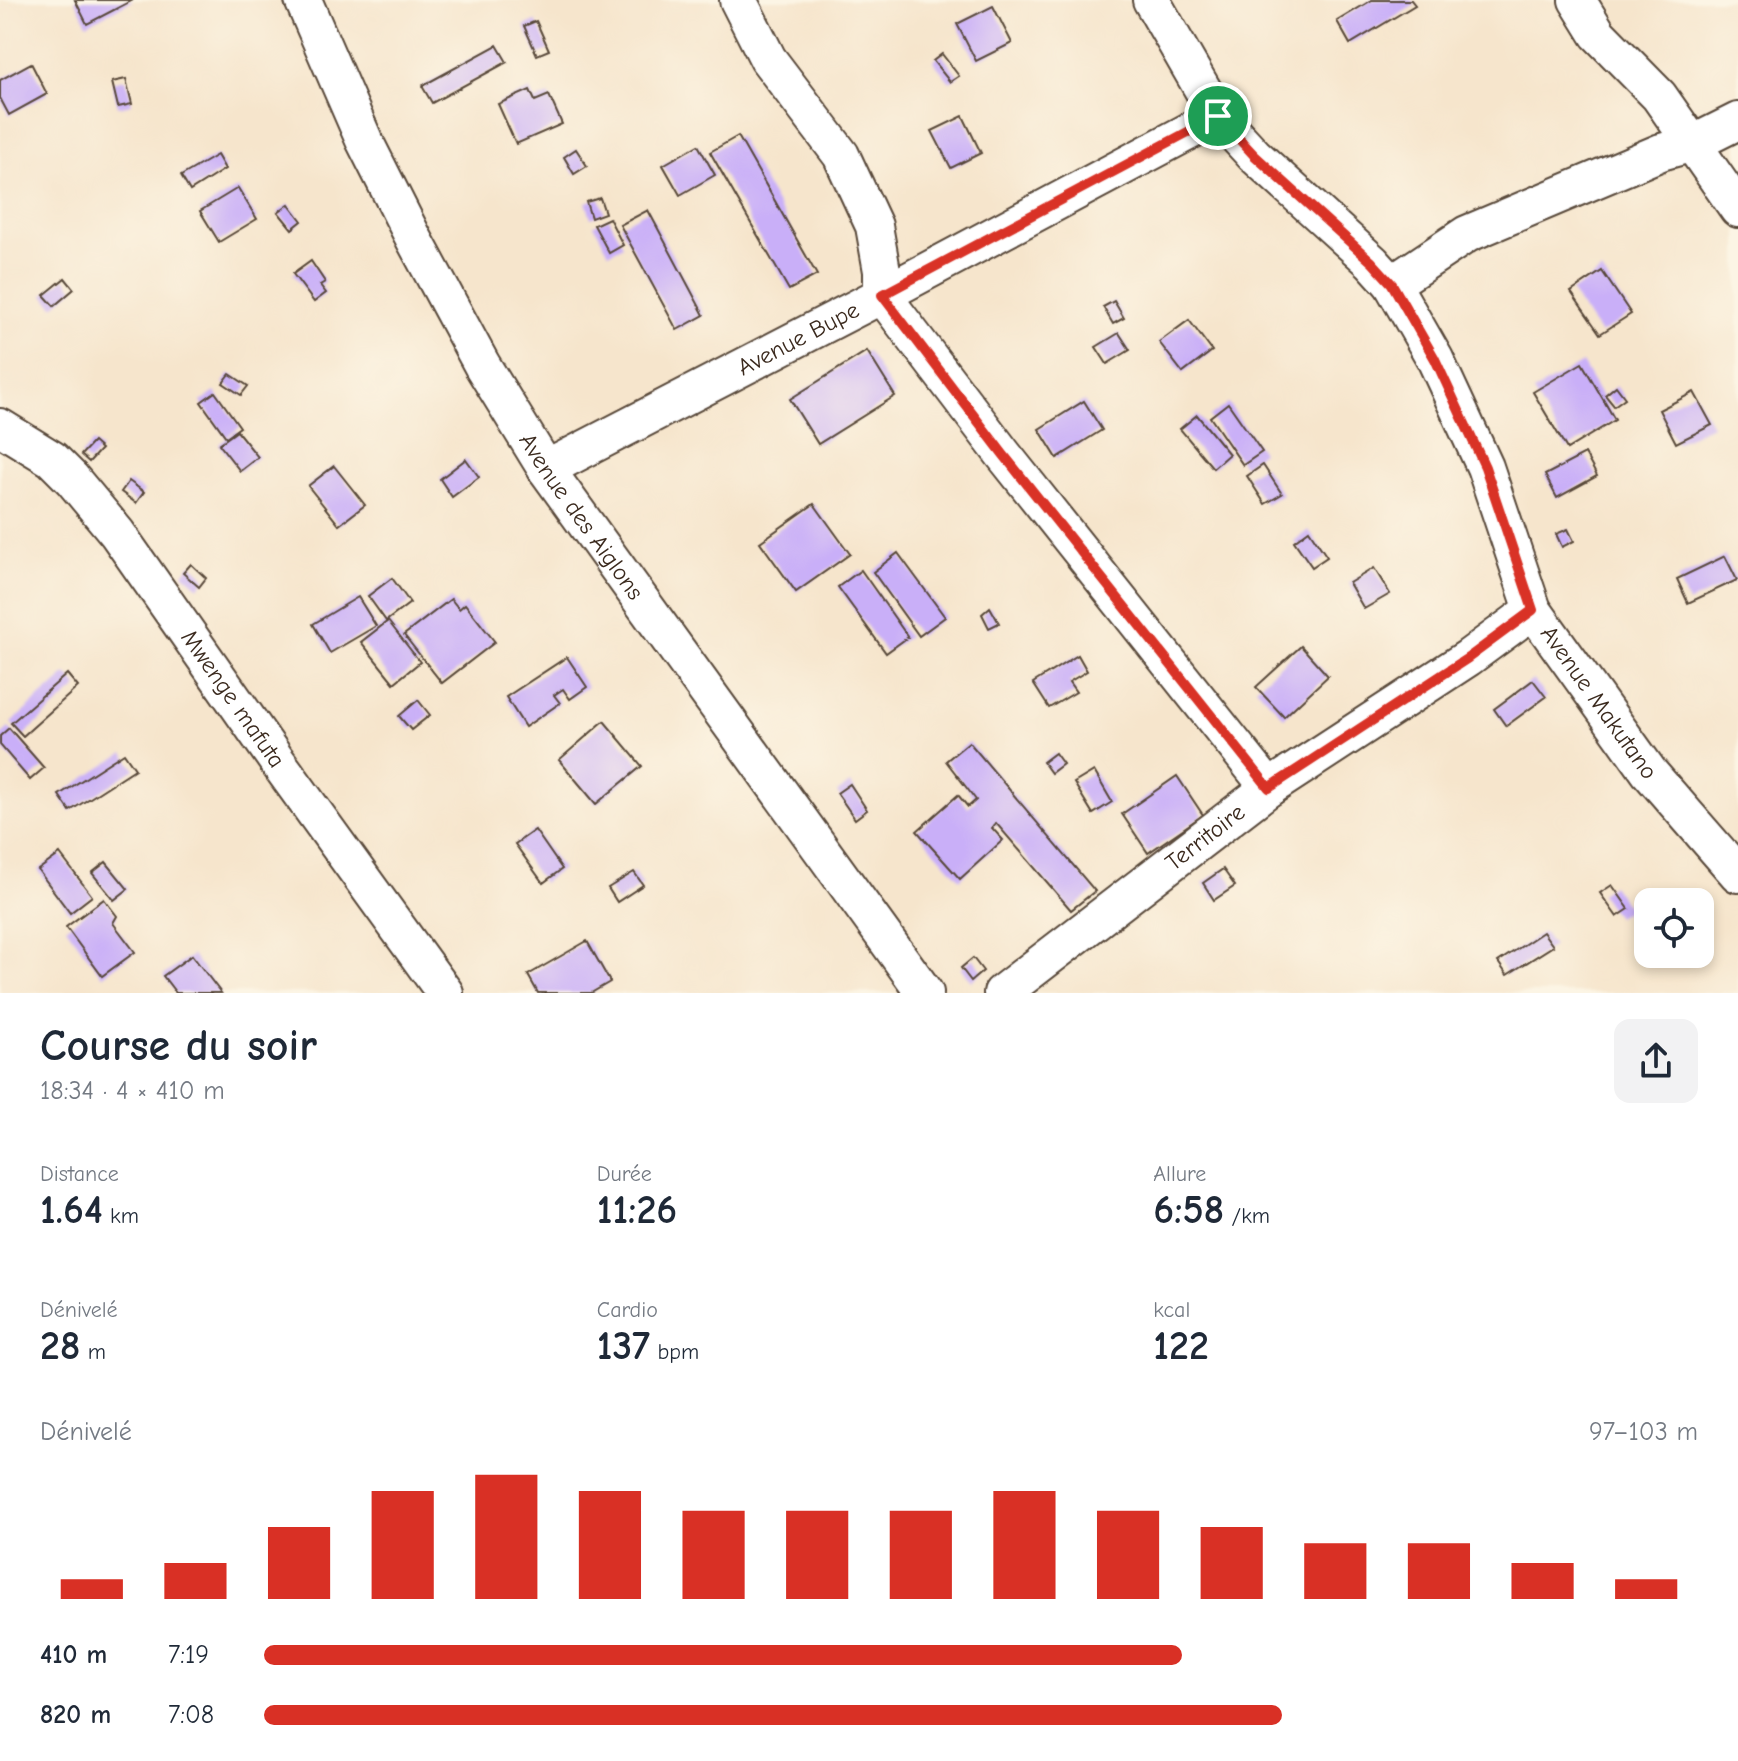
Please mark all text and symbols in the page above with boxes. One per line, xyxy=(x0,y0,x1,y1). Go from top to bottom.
pin xyxy=(1184,82,1252,150)
icon: arrive xyxy=(1196,94,1240,138)
street label: Avenue Bupe xyxy=(733,295,864,381)
street label: Avenue des Aiglons xyxy=(513,428,650,605)
street label: Avenue Makutano xyxy=(1535,620,1664,785)
street label: Mwenge mafuta xyxy=(175,624,291,773)
street label: Territoire xyxy=(1160,798,1250,876)
map controls xyxy=(1634,888,1714,968)
button: locate xyxy=(1634,888,1714,968)
button: share xyxy=(1614,1019,1698,1103)
text: Course du soir xyxy=(40,1020,317,1071)
text: 18:34 · 4 × 410 m xyxy=(40,1076,225,1106)
text: Distance xyxy=(40,1161,119,1187)
text: Durée xyxy=(597,1161,652,1187)
text: Allure xyxy=(1153,1161,1206,1187)
text: 1.64 xyxy=(40,1187,103,1233)
text: 11:26 xyxy=(597,1187,677,1233)
text: 6:58 xyxy=(1153,1187,1224,1233)
text: km xyxy=(103,1203,139,1229)
text: /km xyxy=(1224,1203,1270,1229)
text: Dénivelé xyxy=(40,1297,118,1323)
text: Cardio xyxy=(597,1297,658,1323)
text: kcal xyxy=(1153,1297,1190,1323)
text: 28 xyxy=(40,1323,80,1369)
text: 137 xyxy=(597,1323,650,1369)
text: 122 xyxy=(1153,1323,1209,1369)
text: m xyxy=(80,1339,106,1365)
text: bpm xyxy=(650,1339,699,1365)
text: Dénivelé xyxy=(40,1417,132,1447)
text: 97–103 m xyxy=(1589,1417,1698,1447)
text: 410 m xyxy=(40,1640,107,1670)
text: 7:19 xyxy=(168,1640,209,1670)
text: 820 m xyxy=(40,1700,111,1730)
text: 7:08 xyxy=(168,1700,214,1730)

